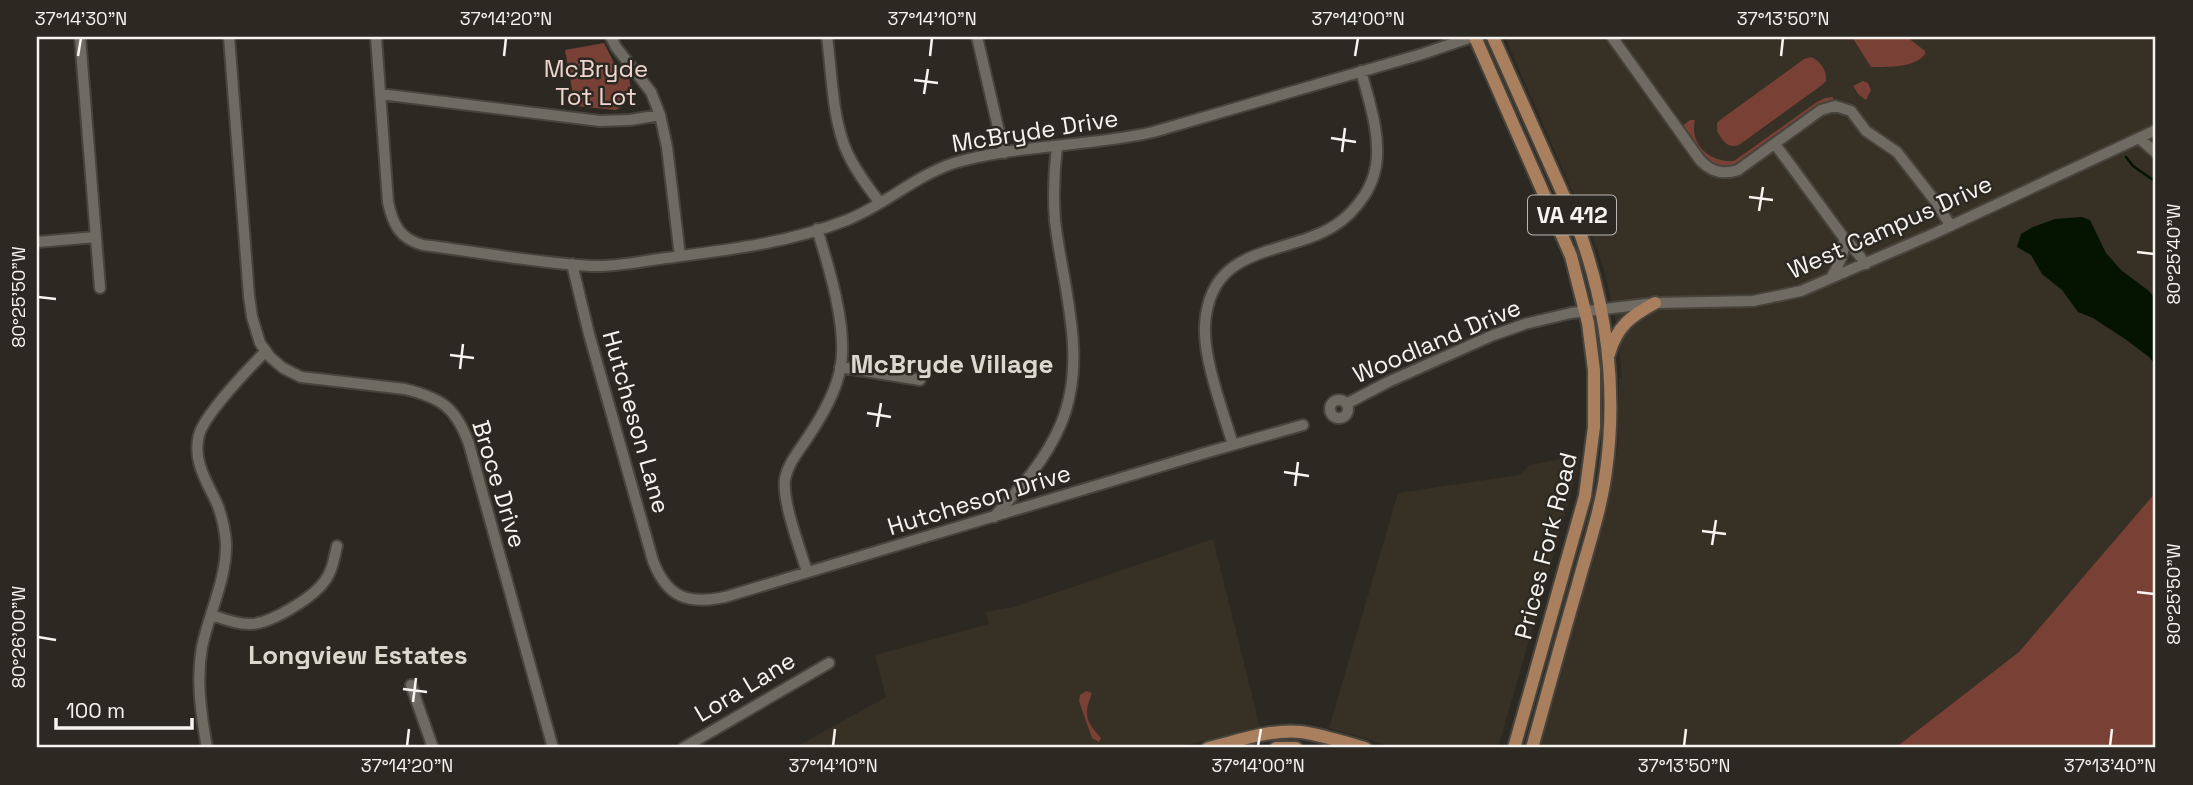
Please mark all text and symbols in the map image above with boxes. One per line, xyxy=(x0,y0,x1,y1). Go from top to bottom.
text: 37°14'30"N xyxy=(35,7,127,30)
text: 37°14'20"N xyxy=(460,7,552,30)
text: 37°14'10"N xyxy=(887,7,977,30)
text: 37°14'00"N xyxy=(1311,7,1405,30)
text: 37°13'50"N xyxy=(1737,7,1829,30)
park label: McBryde Tot Lot xyxy=(544,53,648,112)
street label: McBryde Drive xyxy=(950,102,1120,159)
street label: West Campus Drive xyxy=(1783,167,1997,286)
road number: VA 412 xyxy=(1528,196,1616,234)
text: 80°25'40"W xyxy=(2162,203,2185,305)
text: 80°25'50"W xyxy=(7,246,30,348)
street label: Woodland Drive xyxy=(1348,291,1525,390)
street label: Hutcheson Lane xyxy=(596,327,677,517)
district label: McBryde Village xyxy=(851,347,1053,381)
street label: Broce Drive xyxy=(465,416,534,551)
street label: Prices Fork Road xyxy=(1507,449,1584,642)
street label: Hutcheson Drive xyxy=(883,457,1074,542)
text: 80°25'50"W xyxy=(2162,543,2185,645)
text: 80°26'00"W xyxy=(7,586,30,688)
district label: Longview Estates xyxy=(248,638,468,672)
street label: Lora Lane xyxy=(689,644,801,729)
scale bar xyxy=(56,687,192,731)
text: 100 m xyxy=(66,697,125,724)
text: 37°14'20"N xyxy=(361,754,453,777)
text: 37°14'10"N xyxy=(788,754,878,777)
text: 37°14'00"N xyxy=(1211,754,1305,777)
text: 37°13'50"N xyxy=(1638,754,1730,777)
text: 37°13'40"N xyxy=(2064,754,2156,777)

